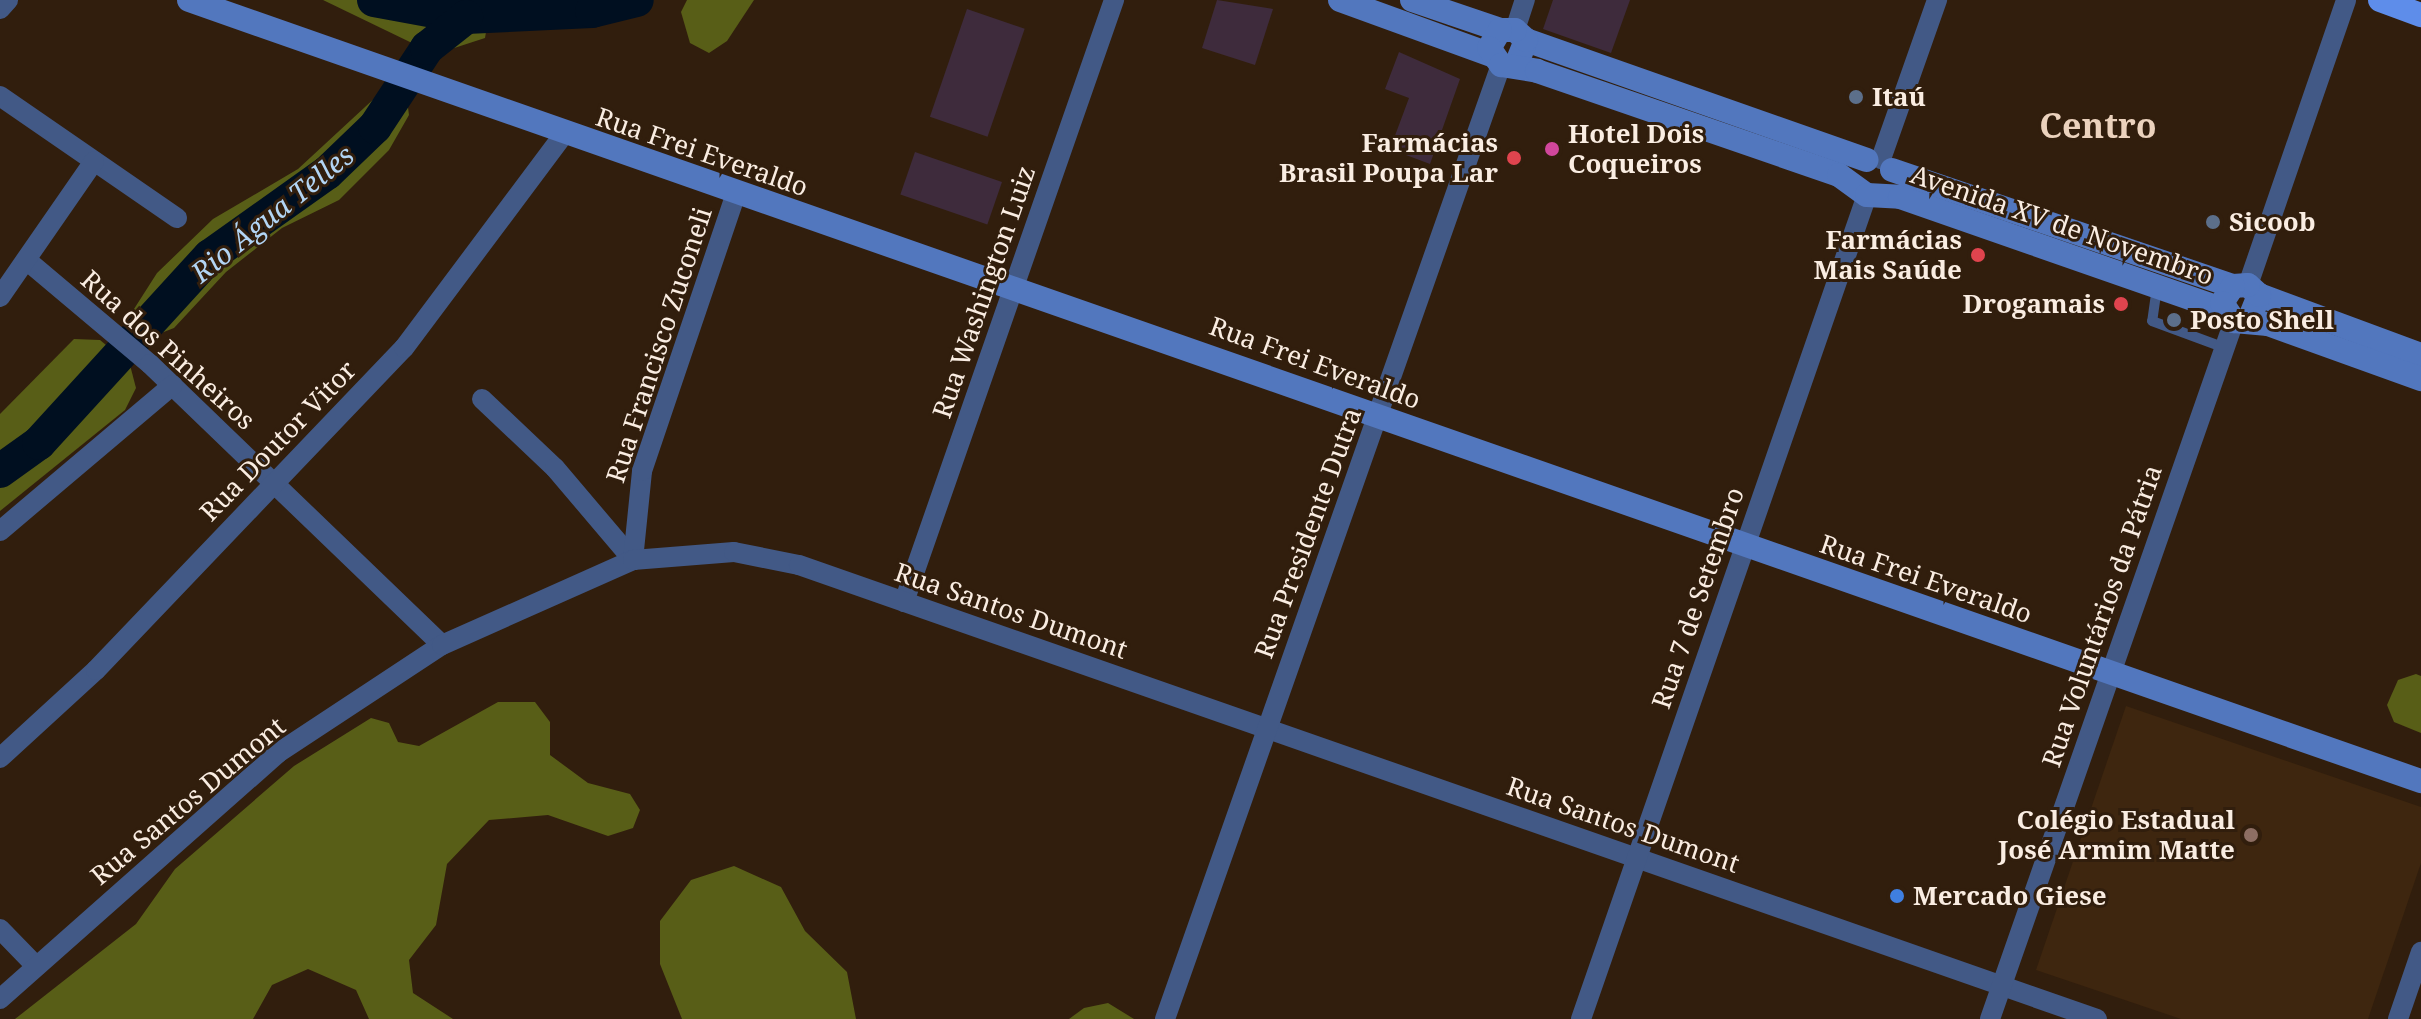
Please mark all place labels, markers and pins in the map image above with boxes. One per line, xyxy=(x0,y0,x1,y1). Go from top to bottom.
place label: Itaú xyxy=(1872,81,1926,113)
marker: Itaú xyxy=(1847,88,1865,106)
place label: Hotel Dois Coqueiros xyxy=(1568,118,1704,180)
place label: Farmácias Brasil Poupa Lar xyxy=(1279,127,1498,188)
marker: Hotel Dois Coqueiros xyxy=(1543,140,1561,158)
marker: Farmácias Brasil Poupa Lar xyxy=(1505,149,1523,167)
place label: Sicoob xyxy=(2229,206,2316,238)
marker: Sicoob xyxy=(2204,213,2222,231)
place label: Farmácias Mais Saúde xyxy=(1813,224,1962,286)
marker: Farmácias Mais Saúde xyxy=(1969,246,1987,264)
place label: Drogamais xyxy=(1962,288,2105,320)
marker: Drogamais xyxy=(2112,295,2130,313)
place label: Posto Shell xyxy=(2190,304,2334,336)
marker: Posto Shell xyxy=(2165,311,2183,329)
place label: Colégio Estadual José Armim Matte xyxy=(1998,804,2235,866)
marker: Colégio Estadual José Armim Matte xyxy=(2242,826,2260,844)
place label: Mercado Giese xyxy=(1913,880,2107,912)
marker: Mercado Giese xyxy=(1888,887,1906,905)

